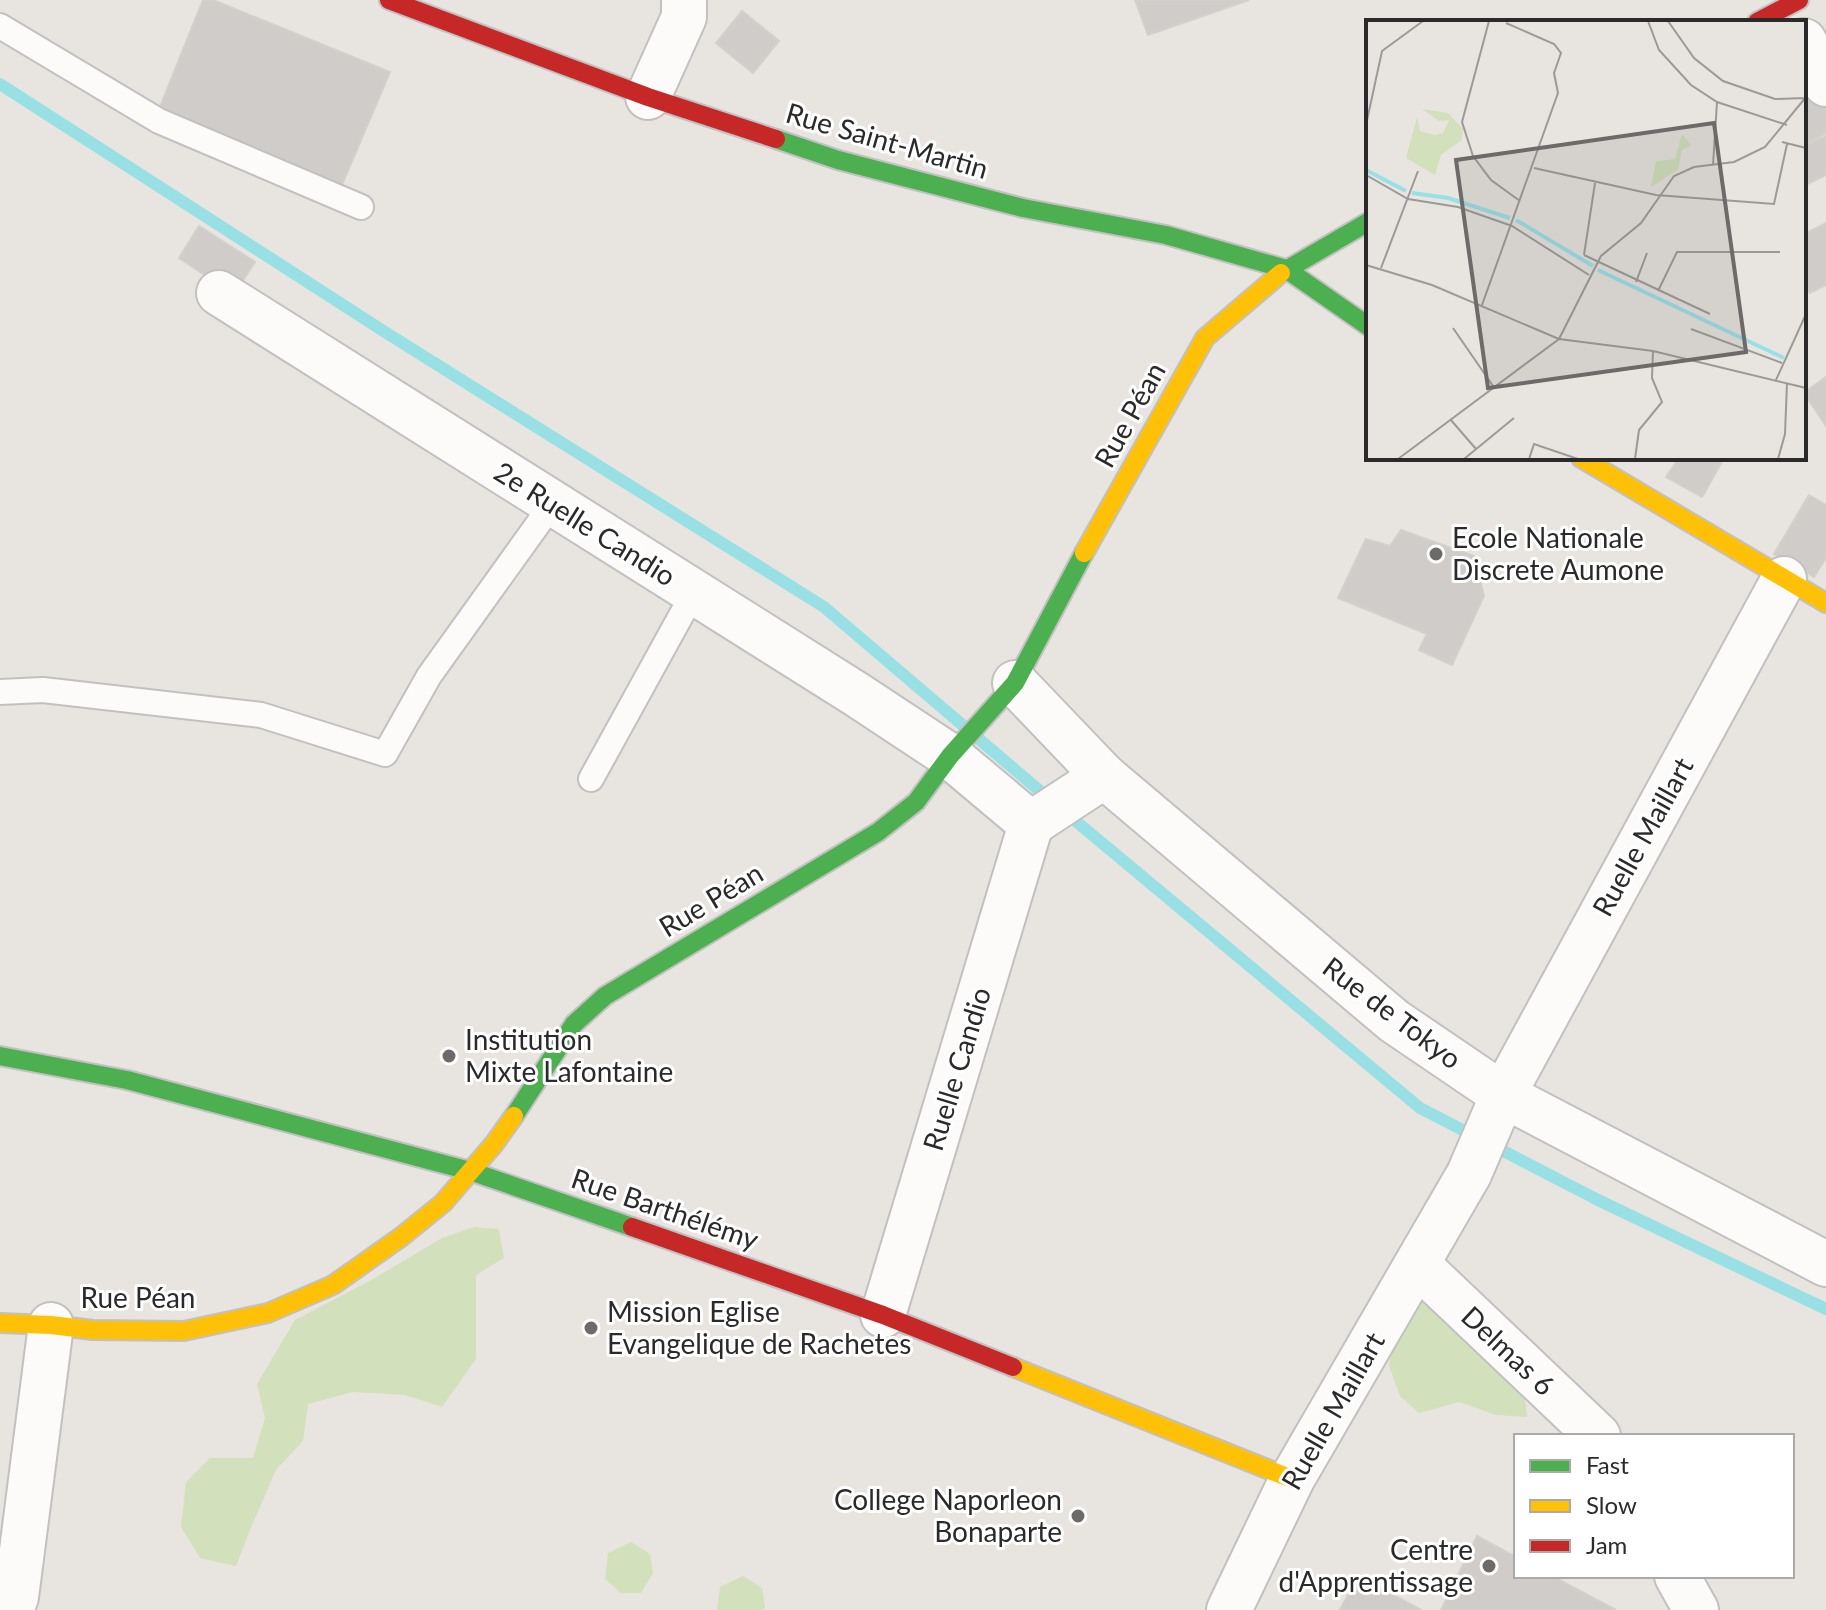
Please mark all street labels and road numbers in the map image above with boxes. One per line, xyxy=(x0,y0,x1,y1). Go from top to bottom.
street label: Rue Saint-Martin xyxy=(782,95,992,185)
street label: Rue Péan xyxy=(1086,356,1172,473)
street label: 2e Ruelle Candio xyxy=(489,454,682,592)
street label: Ruelle Maillart xyxy=(1585,751,1700,922)
street label: Rue Péan xyxy=(652,855,769,943)
street label: Rue de Tokyo xyxy=(1317,949,1469,1075)
street label: Ruelle Candio xyxy=(915,983,997,1155)
street label: Rue Barthélémy xyxy=(567,1160,764,1256)
street label: Rue Péan xyxy=(81,1280,195,1314)
street label: Delmas 6 xyxy=(1455,1299,1562,1402)
street label: Ruelle Maillart xyxy=(1273,1326,1391,1495)

